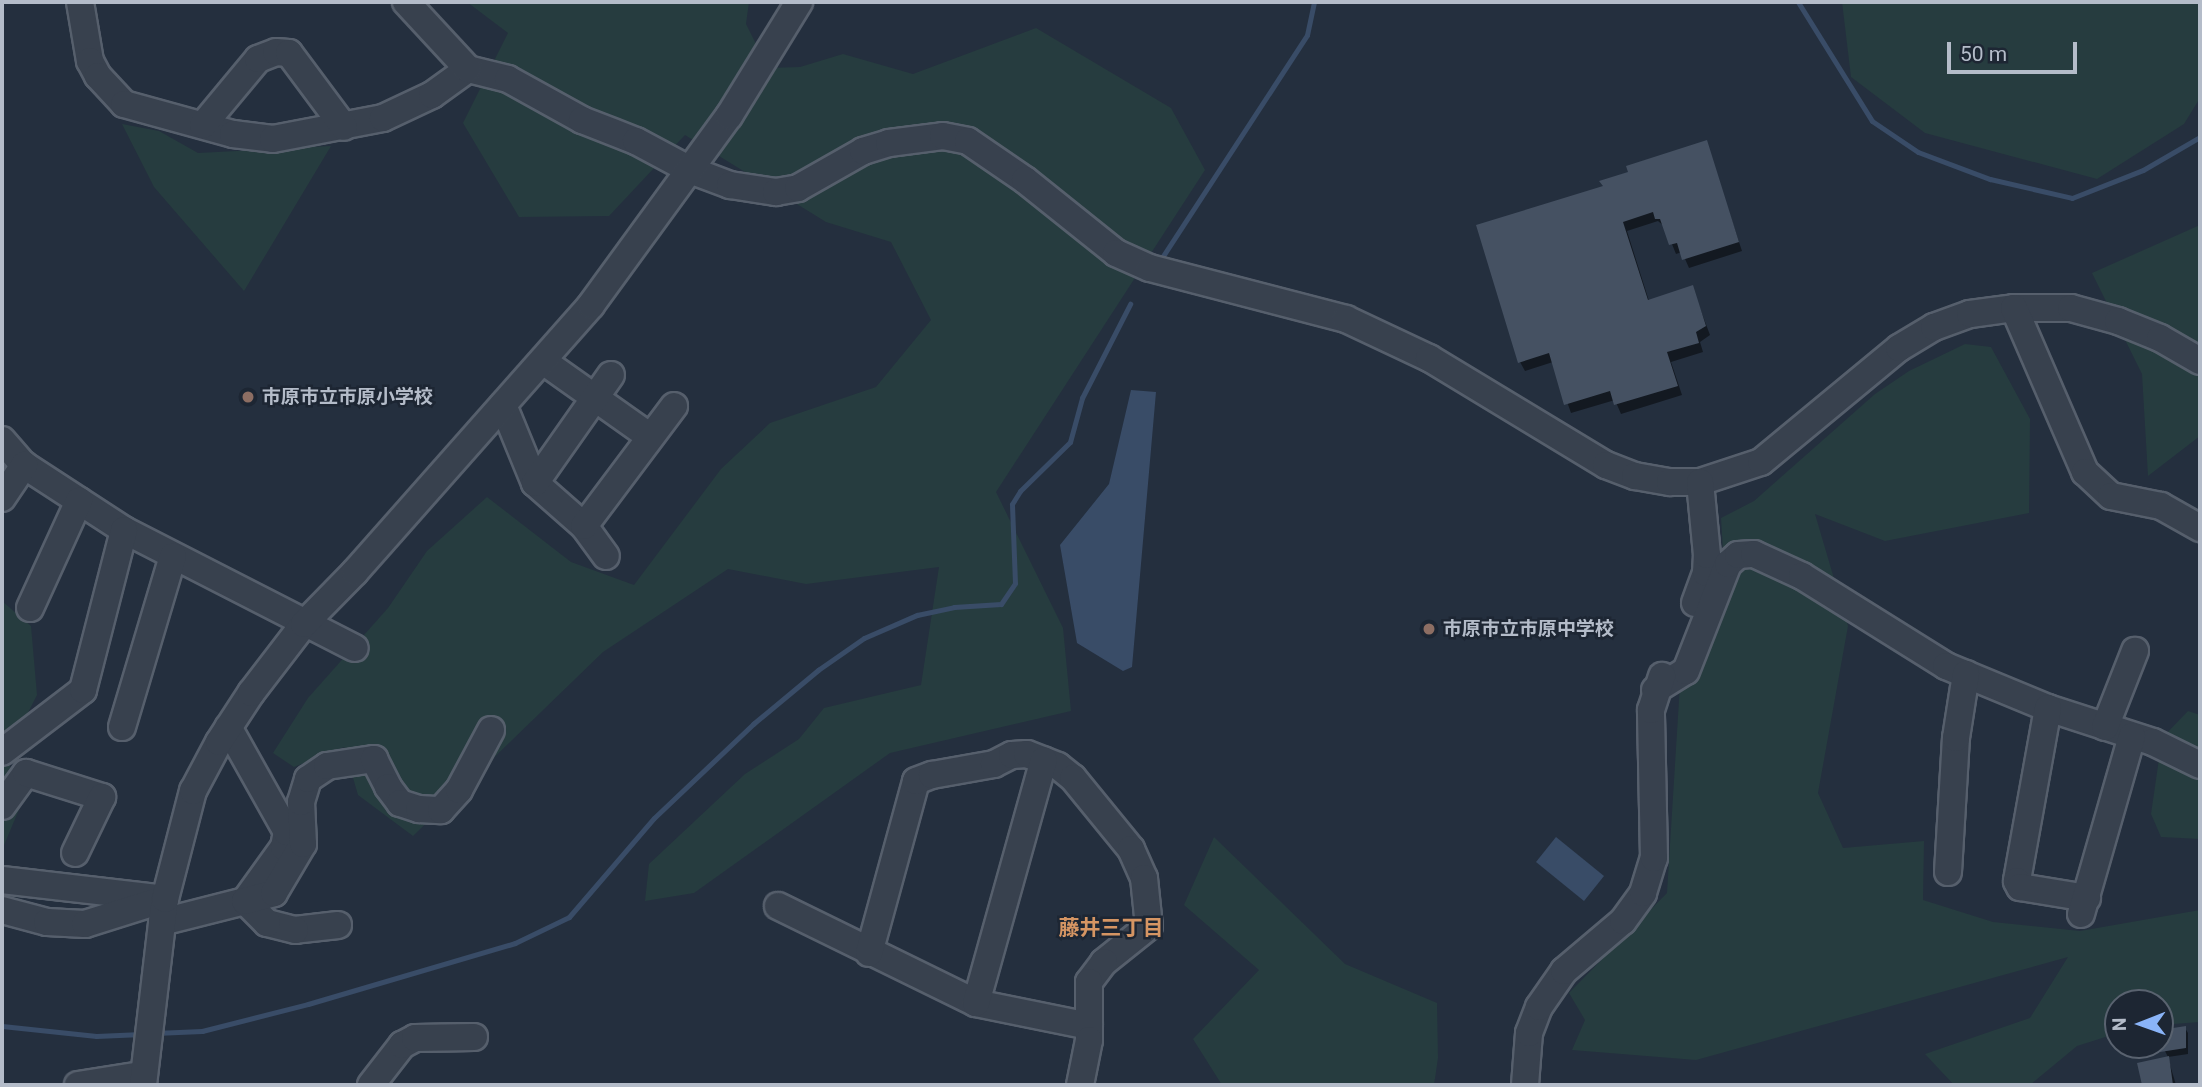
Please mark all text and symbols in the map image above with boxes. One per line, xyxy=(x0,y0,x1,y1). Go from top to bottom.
scale bar xyxy=(1950,28,2080,72)
text: 50 m xyxy=(1960,42,2007,66)
place label: 市原市立市原小学校 xyxy=(262,386,433,408)
marker: 市原市立市原小学校 xyxy=(240,389,256,405)
place label: 市原市立市原中学校 xyxy=(1443,618,1614,640)
marker: 市原市立市原中学校 xyxy=(1421,621,1437,637)
district label: 藤井三丁目 xyxy=(1059,915,1163,941)
north arrow xyxy=(2104,989,2174,1059)
text: N xyxy=(2108,1017,2131,1031)

